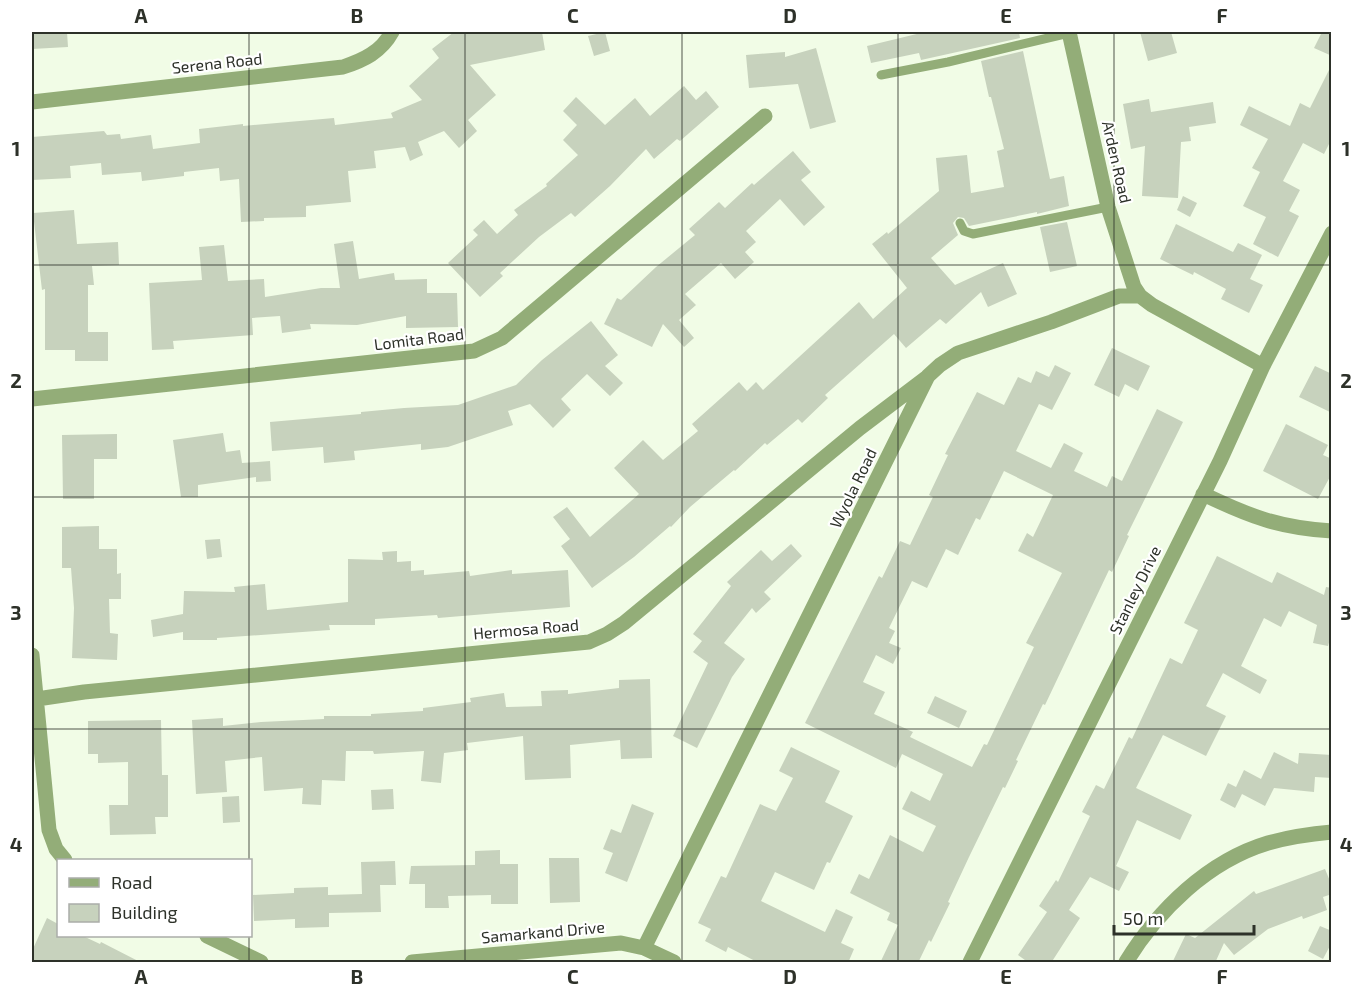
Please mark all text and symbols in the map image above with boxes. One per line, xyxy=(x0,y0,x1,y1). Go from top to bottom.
text: A xyxy=(134,3,148,27)
text: B xyxy=(351,3,363,27)
text: C xyxy=(567,3,579,27)
text: D xyxy=(783,3,797,27)
text: E xyxy=(1000,3,1012,27)
text: F xyxy=(1216,3,1228,27)
street label: Serena Road xyxy=(171,48,263,77)
street label: Arden Road xyxy=(1099,119,1136,205)
text: 1 xyxy=(12,136,20,160)
text: 1 xyxy=(1342,136,1350,160)
street label: Lomita Road xyxy=(373,324,465,353)
text: 2 xyxy=(10,368,22,392)
text: 2 xyxy=(1340,368,1352,392)
street label: Wyola Road xyxy=(825,445,880,531)
street label: Stanley Drive xyxy=(1105,542,1164,637)
text: 3 xyxy=(10,600,22,624)
text: 3 xyxy=(1340,600,1352,624)
street label: Hermosa Road xyxy=(472,614,580,643)
text: 4 xyxy=(10,832,23,856)
text: 4 xyxy=(1340,832,1353,856)
legend xyxy=(57,859,252,937)
text: Road xyxy=(111,871,152,893)
scale bar xyxy=(1114,898,1254,936)
text: Building xyxy=(111,901,178,923)
text: 50 m xyxy=(1123,907,1163,929)
street label: Samarkand Drive xyxy=(480,917,606,946)
text: A xyxy=(134,964,148,988)
text: B xyxy=(351,964,363,988)
text: C xyxy=(567,964,579,988)
text: D xyxy=(783,964,797,988)
text: E xyxy=(1000,964,1012,988)
text: F xyxy=(1216,964,1228,988)

